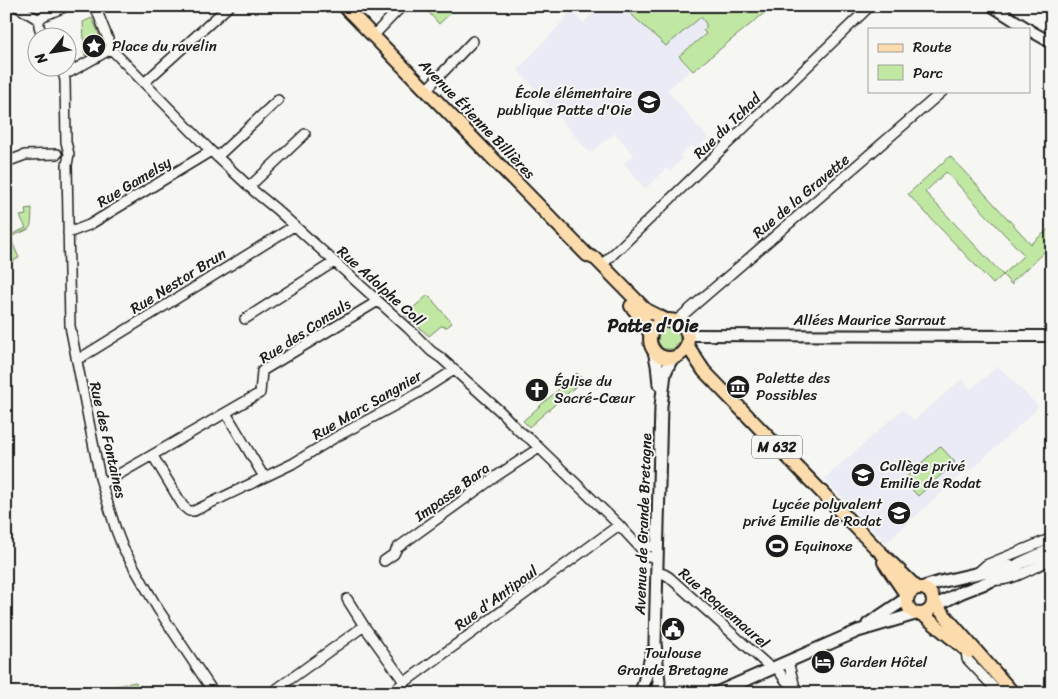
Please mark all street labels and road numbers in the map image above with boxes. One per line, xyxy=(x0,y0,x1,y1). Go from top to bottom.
street label: Avenue Étienne Billières xyxy=(412,52,542,186)
street label: Rue du Tchad xyxy=(687,86,768,165)
street label: Rue de la Gravette xyxy=(746,147,856,245)
street label: Rue Gamelsy xyxy=(92,149,176,215)
street label: Rue Adolphe Coll xyxy=(331,239,432,333)
street label: Rue Nestor Brun xyxy=(125,241,231,321)
street label: Rue des Consuls xyxy=(254,291,357,371)
street label: Allées Maurice Sarraut xyxy=(793,307,947,333)
street label: Rue Marc Sangnier xyxy=(307,362,428,447)
street label: Rue des Fontaines xyxy=(82,379,134,502)
street label: Avenue de Grande Bretagne xyxy=(627,433,659,616)
road number: M 632 xyxy=(752,436,802,458)
street label: Impasse Bara xyxy=(408,455,496,529)
street label: Rue d'Antipoul xyxy=(449,558,544,637)
street label: Rue Roquemaurel xyxy=(673,561,776,656)

